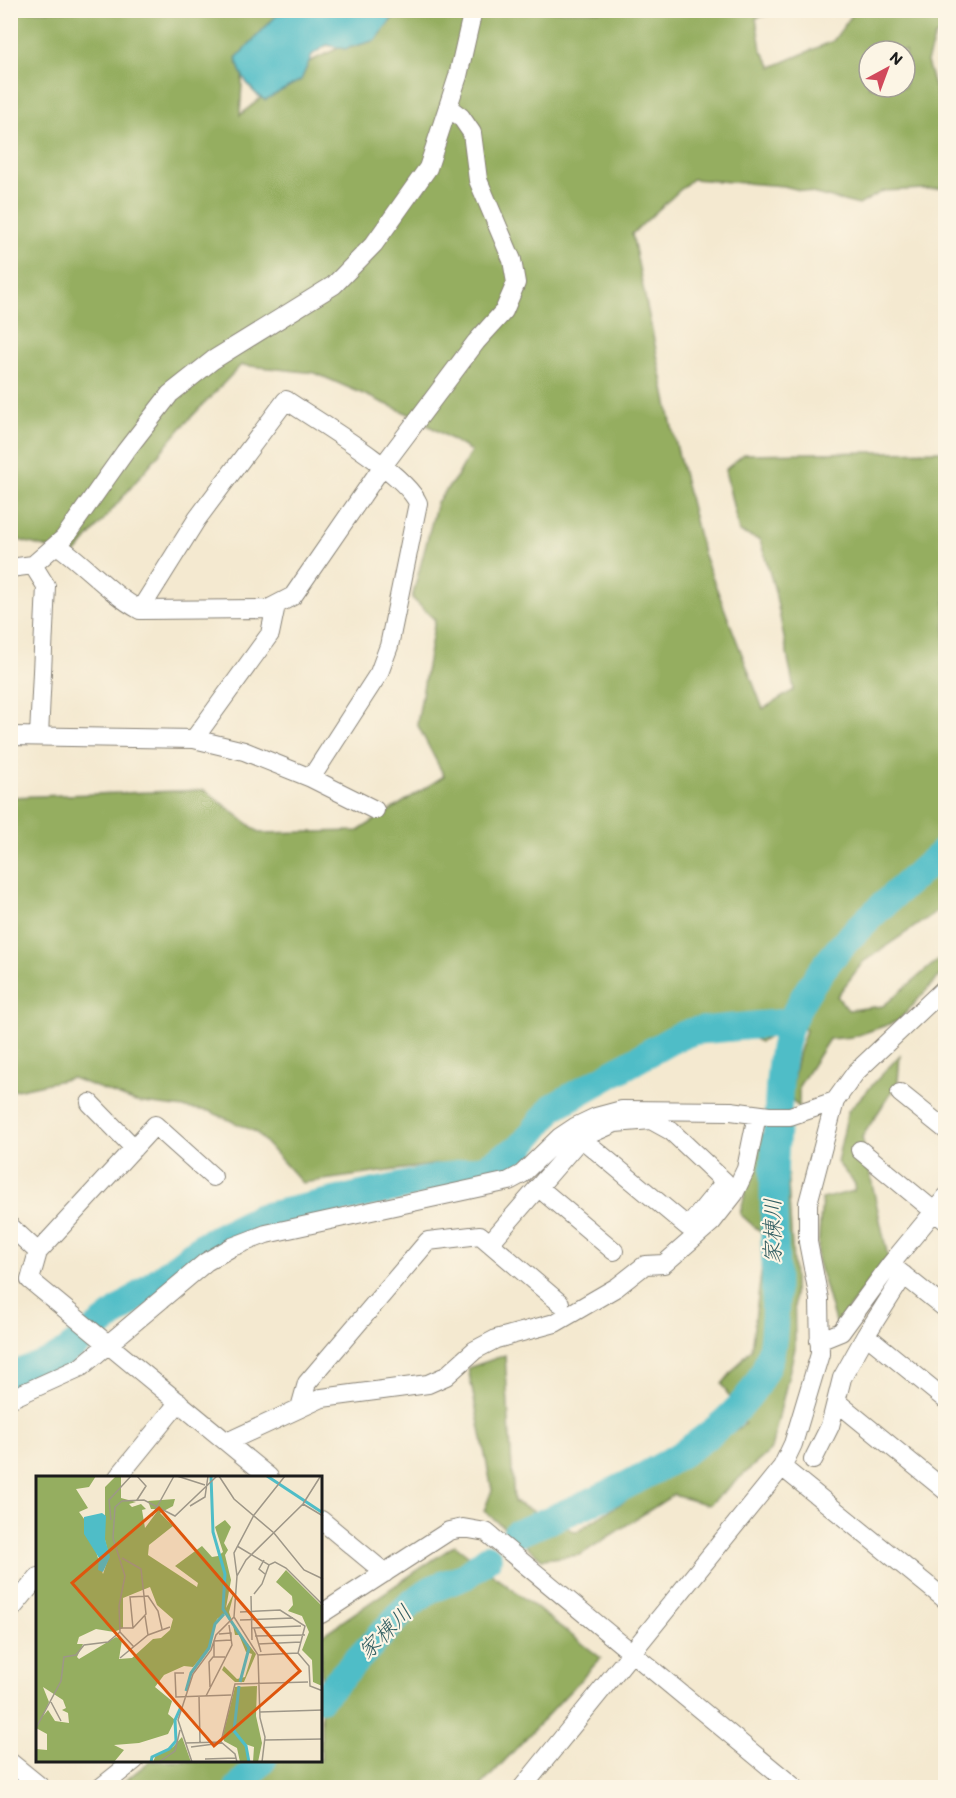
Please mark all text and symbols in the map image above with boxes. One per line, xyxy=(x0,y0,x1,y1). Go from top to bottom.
north arrow xyxy=(857,39,917,99)
text: N xyxy=(886,47,907,69)
water label: 家棟川 xyxy=(759,1198,786,1264)
inset map xyxy=(36,1476,322,1762)
water label: 家棟川 xyxy=(352,1599,418,1665)

